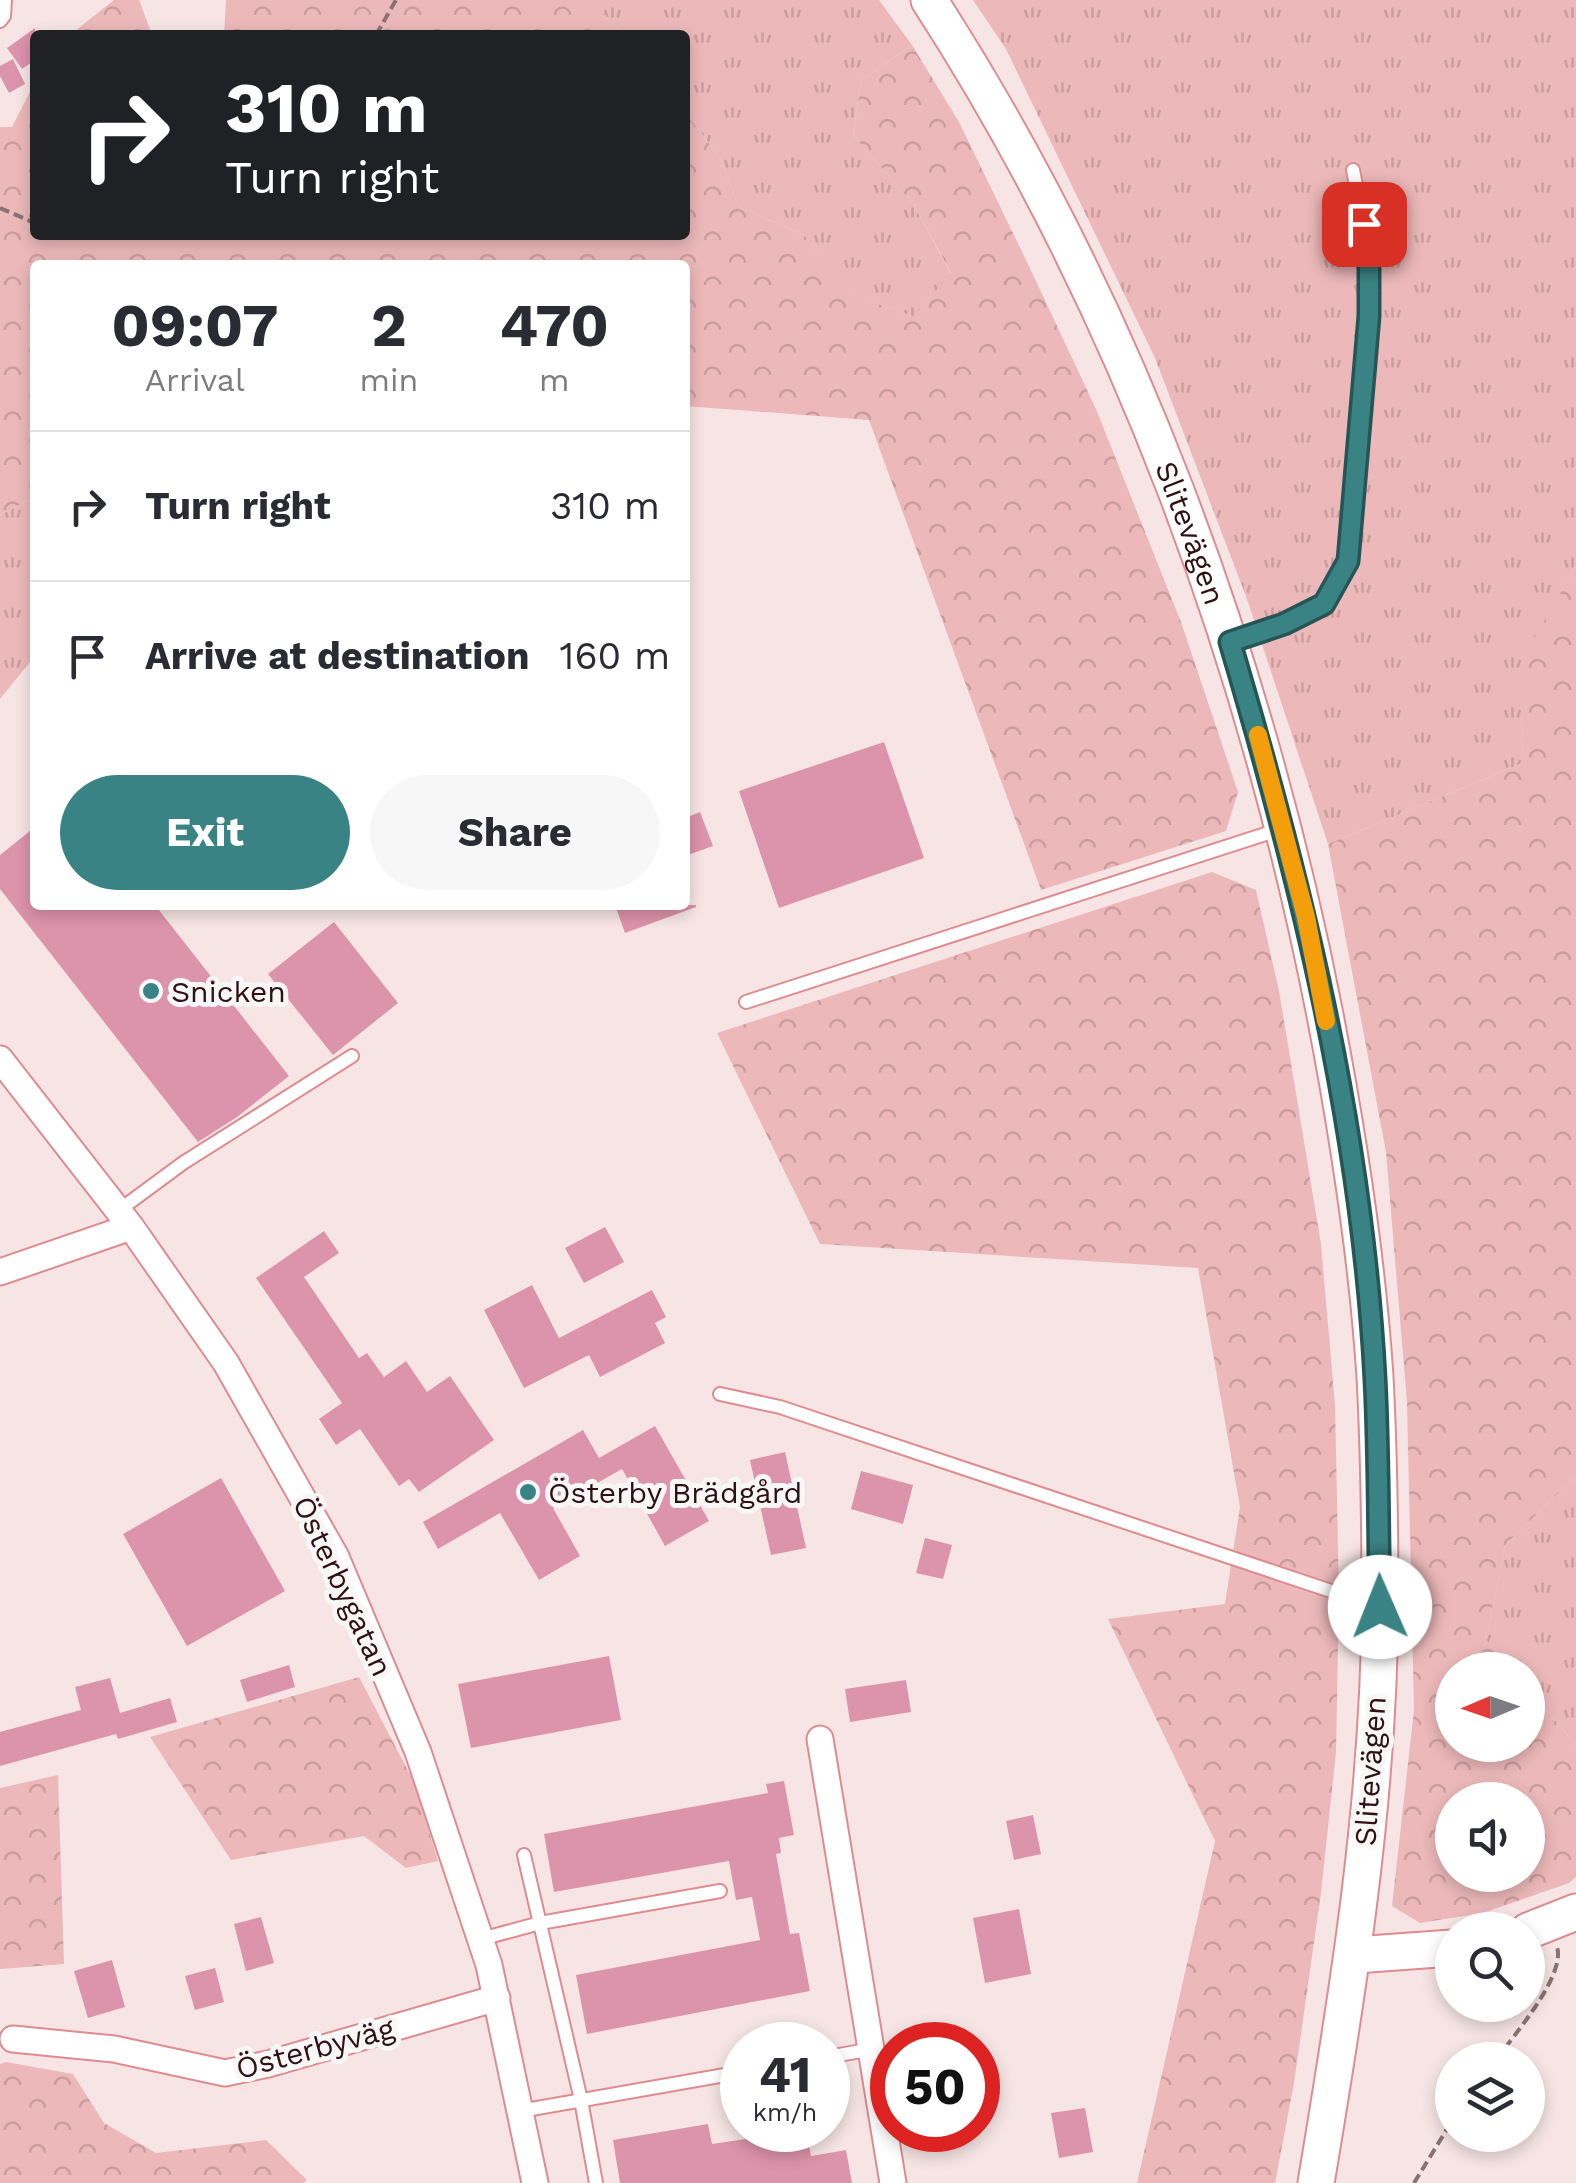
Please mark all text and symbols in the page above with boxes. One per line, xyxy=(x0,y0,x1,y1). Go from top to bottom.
text: 310 m xyxy=(225,67,428,149)
icon: right xyxy=(60,70,190,200)
text: Turn right xyxy=(225,151,439,204)
pin xyxy=(1322,182,1407,267)
icon: arrive xyxy=(1337,197,1392,252)
text: 09:07 xyxy=(111,290,278,361)
text: 2 xyxy=(371,290,407,361)
text: 470 xyxy=(500,290,609,361)
text: Arrival xyxy=(145,361,245,399)
text: min xyxy=(360,361,418,399)
text: m xyxy=(539,361,569,399)
street label: Slitevägen xyxy=(1149,456,1233,609)
icon: right xyxy=(60,479,115,534)
text: Turn right xyxy=(145,484,331,528)
text: 310 m xyxy=(550,484,660,528)
icon: arrive xyxy=(60,629,115,684)
text: Arrive at destination xyxy=(145,634,530,678)
text: 160 m xyxy=(560,634,670,678)
button: Exit xyxy=(60,775,350,890)
button: Share xyxy=(370,775,660,890)
place label: Snicken xyxy=(171,974,286,1009)
marker: Snicken xyxy=(140,980,162,1002)
place label: Österby Brädgård xyxy=(548,1475,802,1510)
marker: Österby Brädgård xyxy=(517,1481,539,1503)
street label: Österbygatan xyxy=(286,1490,400,1682)
position arrow xyxy=(1328,1555,1432,1659)
north arrow xyxy=(1435,1652,1545,1762)
map controls xyxy=(1435,1652,1545,2152)
street label: Slitevägen xyxy=(1347,1695,1393,1847)
button: sound xyxy=(1435,1782,1545,1892)
button: search xyxy=(1435,1912,1545,2022)
street label: Österbyväg xyxy=(232,2010,398,2086)
speed limit sign: 50 xyxy=(870,2022,1000,2152)
button: layers xyxy=(1435,2042,1545,2152)
text: 41 xyxy=(759,2045,811,2104)
text: km/h xyxy=(753,2098,817,2127)

